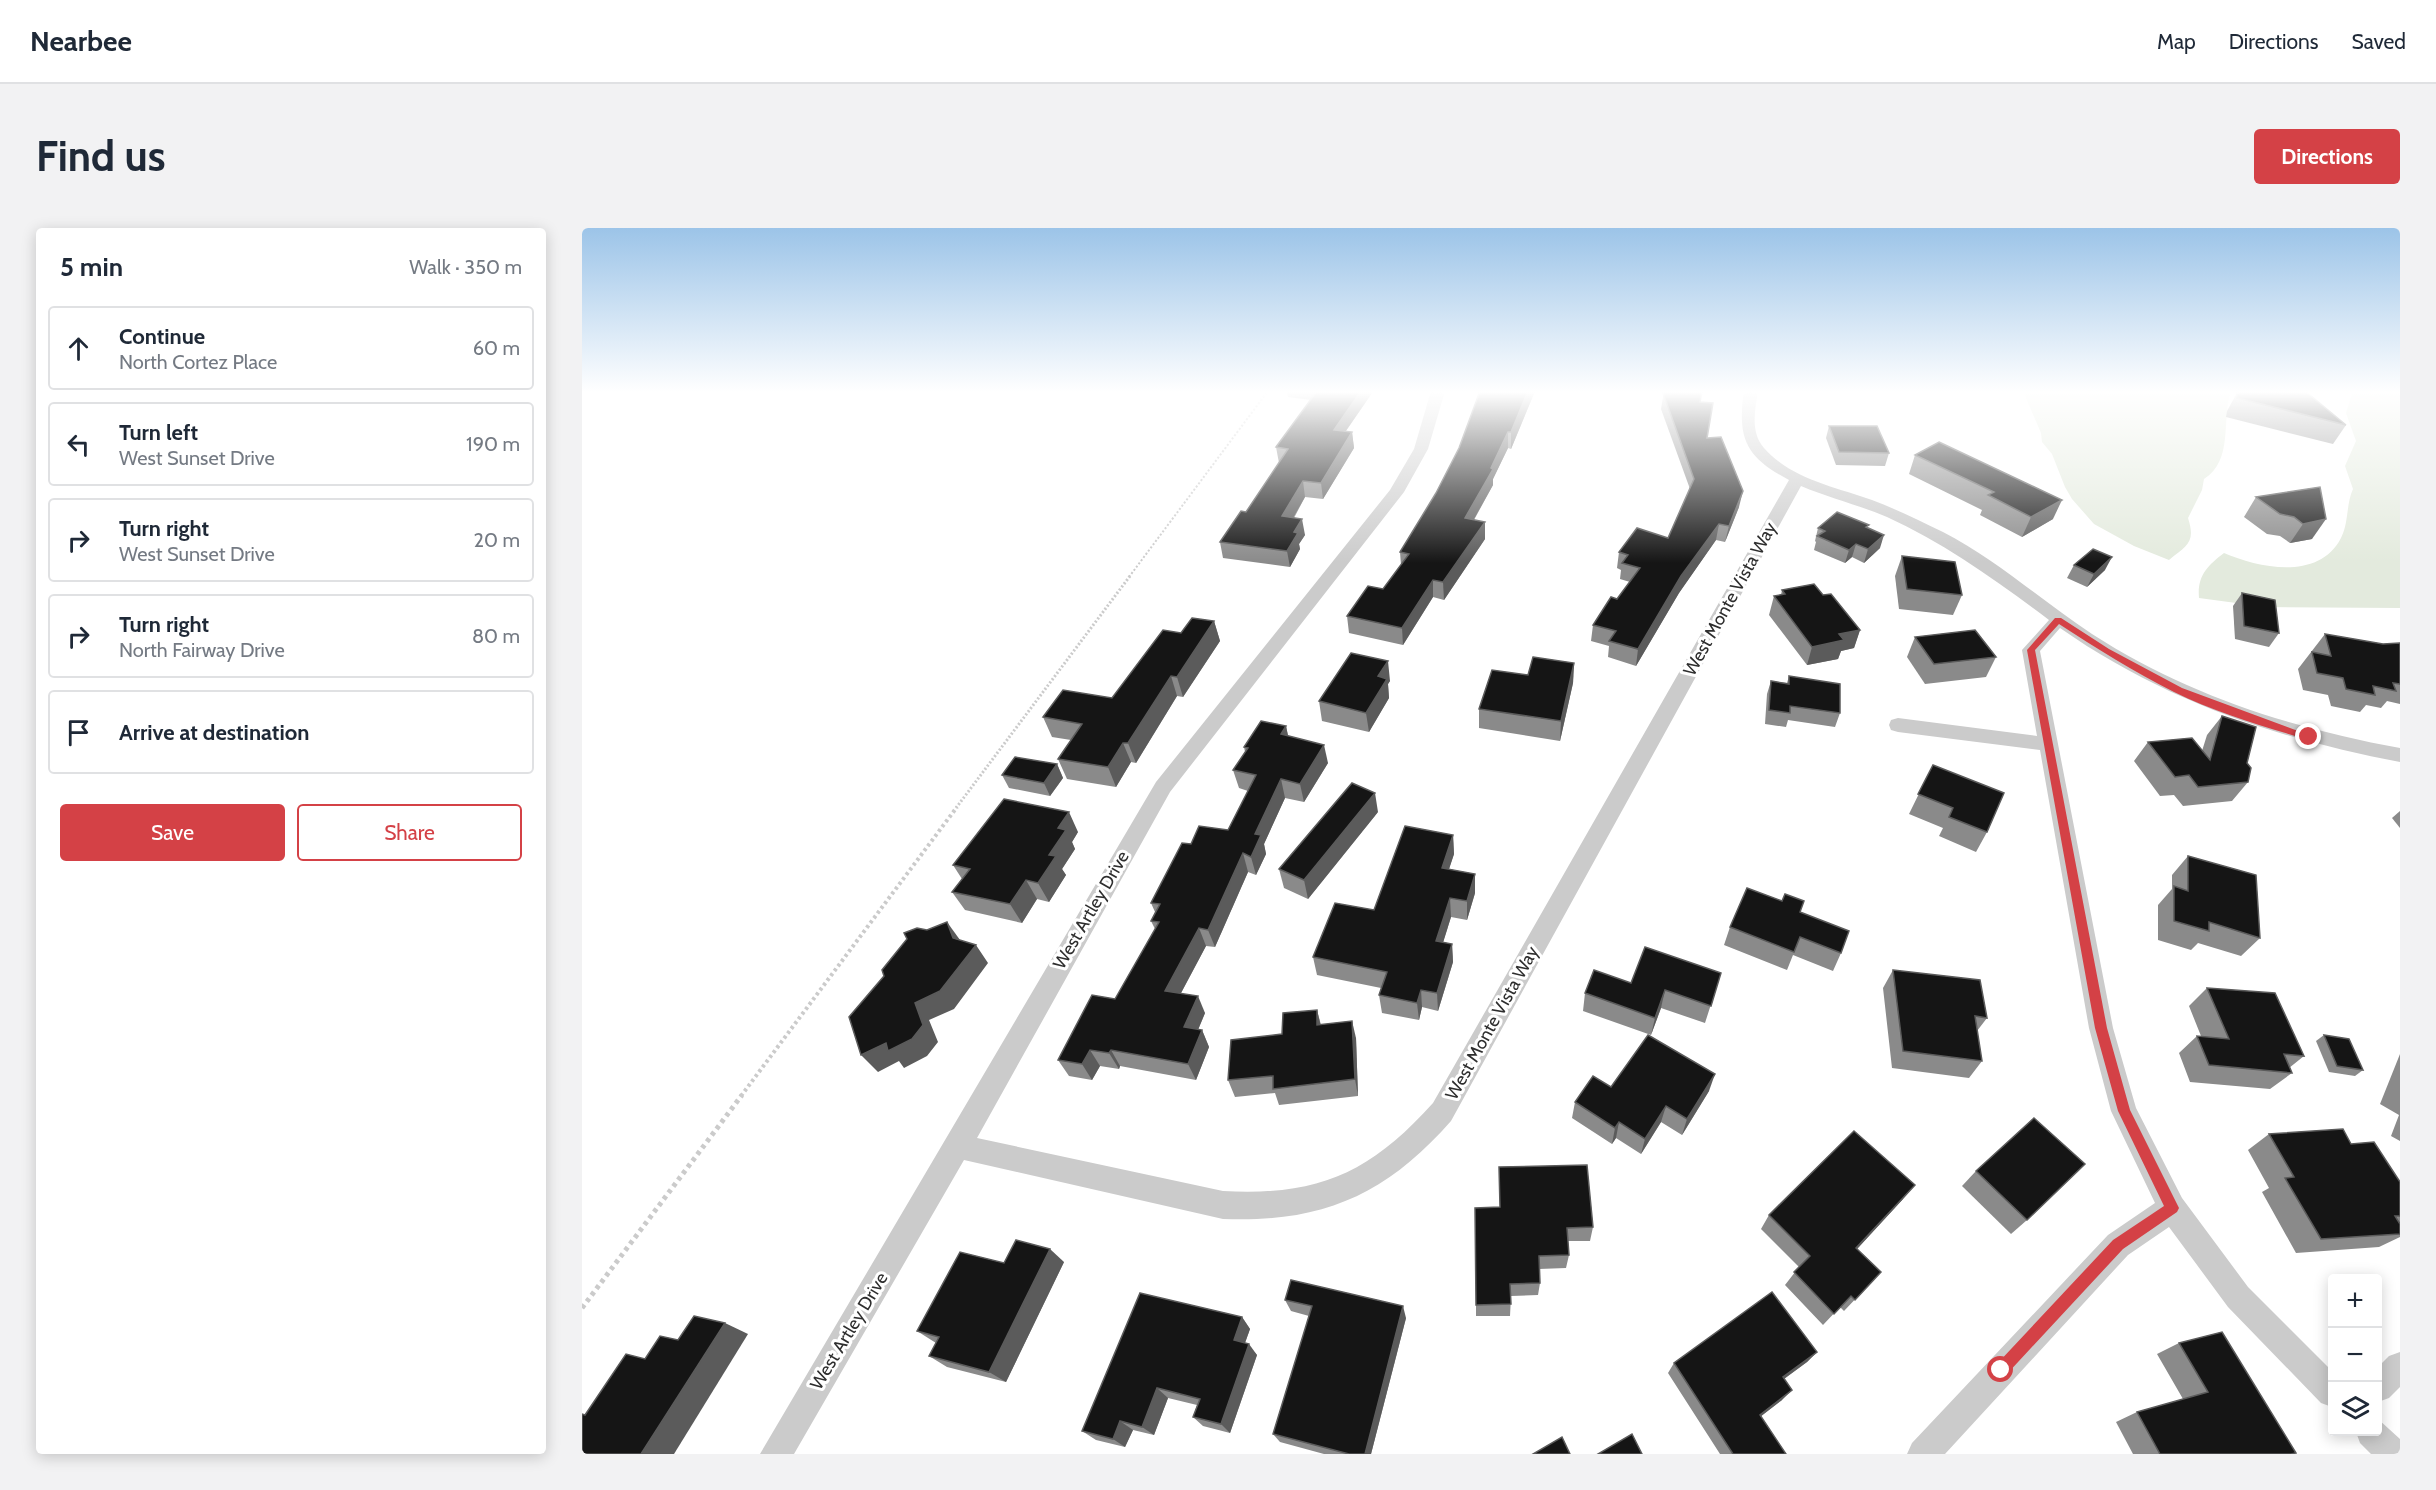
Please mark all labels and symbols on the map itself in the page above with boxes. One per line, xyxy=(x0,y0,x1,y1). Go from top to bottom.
street label: West Monte Vista Way xyxy=(1679,518,1781,680)
route end xyxy=(2295,723,2321,749)
street label: West Artley Drive xyxy=(1048,847,1134,973)
street label: West Monte Vista Way xyxy=(1441,942,1543,1104)
street label: West Artley Drive xyxy=(805,1268,893,1394)
route start xyxy=(1987,1356,2013,1382)

